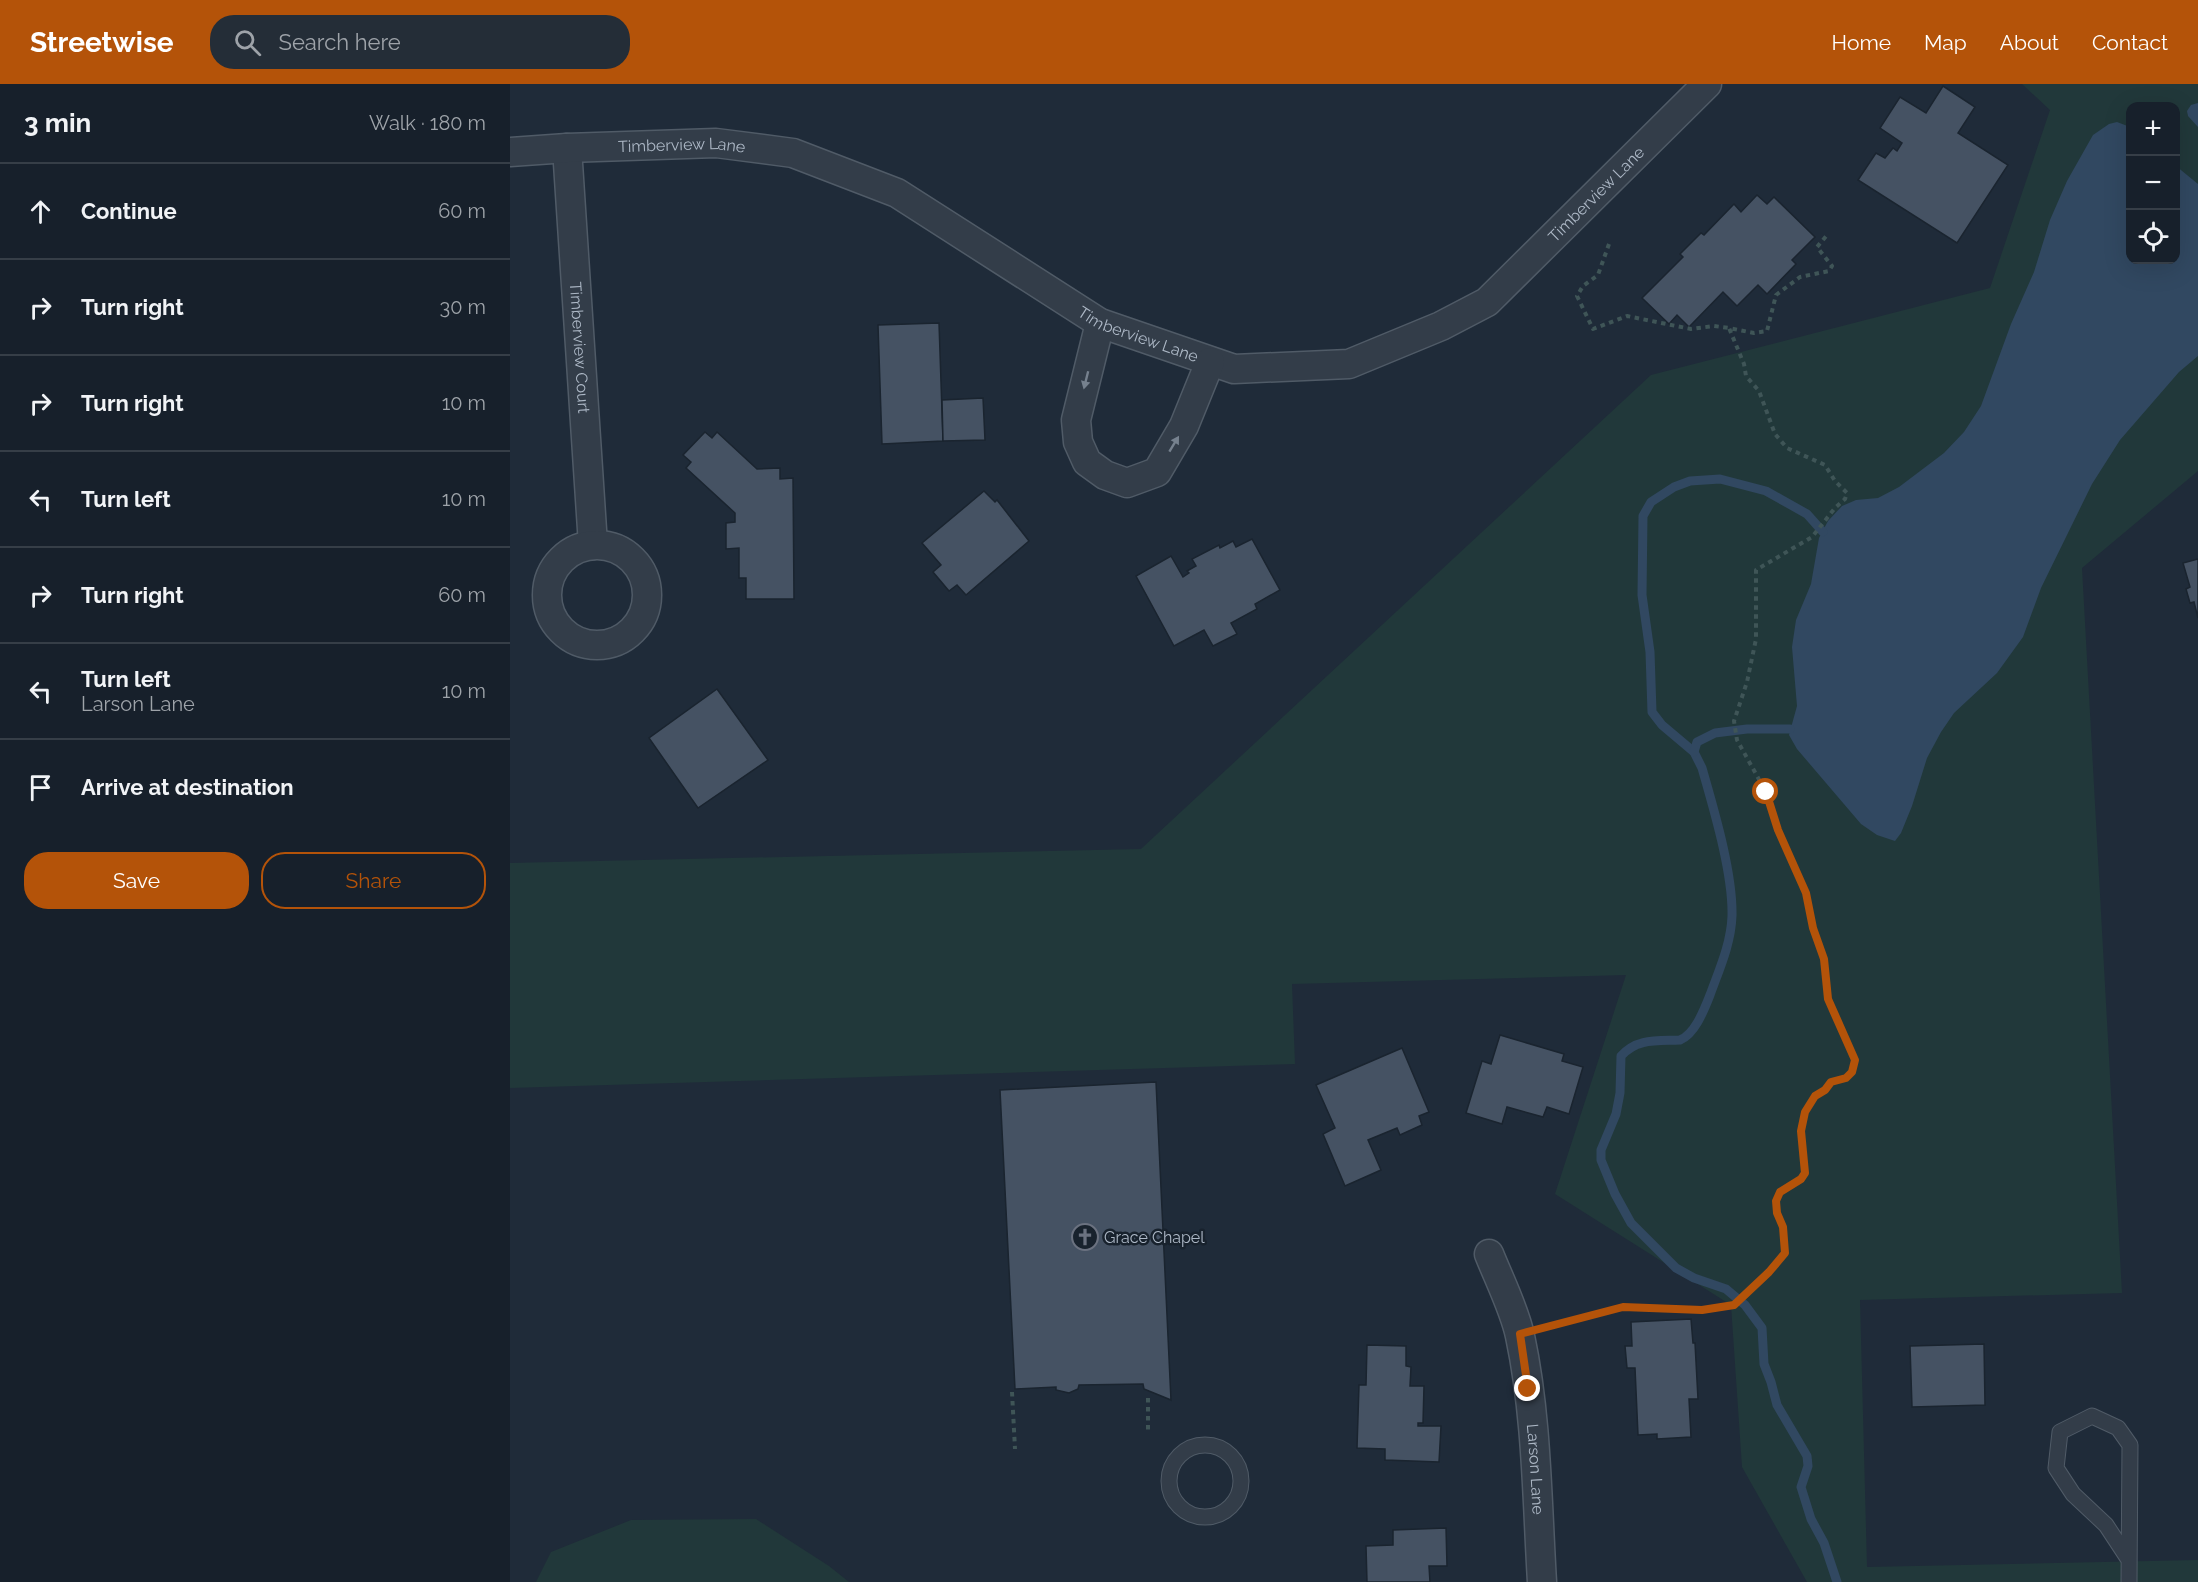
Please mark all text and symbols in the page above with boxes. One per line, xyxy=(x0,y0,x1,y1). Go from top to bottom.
search box xyxy=(210,15,630,69)
text: Streetwise xyxy=(30,26,174,59)
icon: search xyxy=(231,26,264,59)
text: Search here xyxy=(279,29,401,55)
text: Home xyxy=(1832,30,1891,55)
text: Map xyxy=(1924,30,1967,55)
text: About xyxy=(2000,30,2059,55)
text: Contact xyxy=(2092,30,2168,55)
map controls xyxy=(2126,102,2180,264)
button: + xyxy=(2126,102,2180,156)
text: 3 min xyxy=(24,108,91,138)
text: Walk · 180 m xyxy=(369,111,486,135)
street label: Timberview Lane xyxy=(618,133,747,156)
street label: Timberview Lane xyxy=(1544,142,1648,246)
button: − xyxy=(2126,156,2180,210)
icon: ahead xyxy=(24,195,57,228)
text: Continue xyxy=(81,198,177,224)
text: 60 m xyxy=(438,199,486,223)
button: locate xyxy=(2126,210,2180,264)
street label: Timberview Court xyxy=(566,281,594,415)
icon: right xyxy=(24,291,57,324)
text: Turn right xyxy=(81,294,184,320)
text: 30 m xyxy=(440,295,486,319)
street label: Timberview Lane xyxy=(1075,302,1201,366)
one-way arrow xyxy=(1081,371,1090,389)
icon: right xyxy=(24,387,57,420)
text: Turn right xyxy=(81,390,184,416)
text: 10 m xyxy=(442,391,486,415)
one-way arrow xyxy=(1168,436,1179,452)
icon: left xyxy=(24,483,57,516)
text: Turn left xyxy=(81,486,171,512)
text: 10 m xyxy=(442,487,486,511)
icon: right xyxy=(24,579,57,612)
text: Turn right xyxy=(81,582,184,608)
text: 60 m xyxy=(438,583,486,607)
text: Turn left xyxy=(81,666,171,692)
icon: left xyxy=(24,675,57,708)
text: 10 m xyxy=(442,679,486,703)
text: Larson Lane xyxy=(81,692,195,716)
icon: arrive xyxy=(24,771,57,804)
text: Arrive at destination xyxy=(81,774,294,800)
route start xyxy=(1752,778,1778,804)
button: Save xyxy=(24,852,249,909)
button: Share xyxy=(261,852,486,909)
church icon: Grace Chapel xyxy=(1070,1222,1100,1252)
place label: Grace Chapel xyxy=(1104,1228,1205,1247)
route end xyxy=(1514,1375,1540,1401)
street label: Larson Lane xyxy=(1523,1423,1548,1515)

